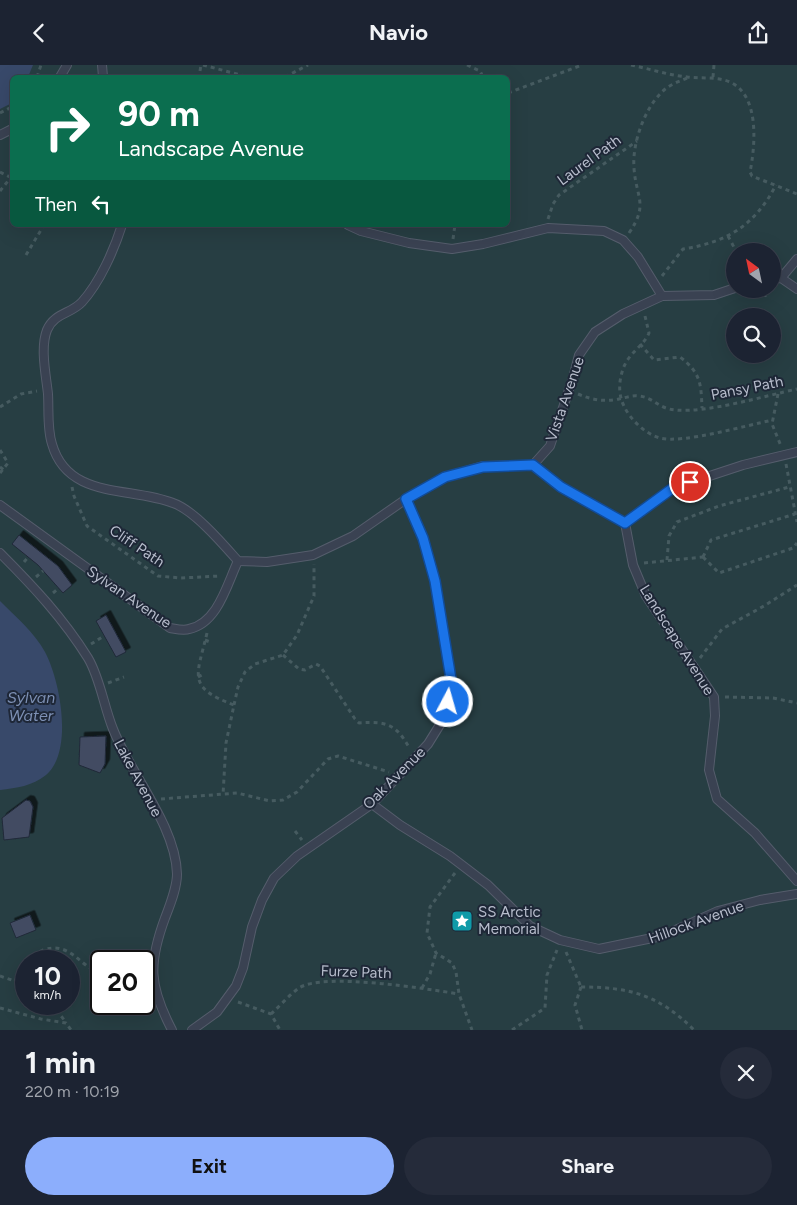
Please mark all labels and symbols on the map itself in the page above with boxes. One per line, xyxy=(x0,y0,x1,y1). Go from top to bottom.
street label: Laurel Path xyxy=(554,131,624,189)
north arrow xyxy=(726,243,781,297)
street label: Vista Avenue xyxy=(542,354,588,444)
street label: Pansy Path xyxy=(709,372,785,404)
pin xyxy=(669,461,711,503)
street label: Cliff Path xyxy=(106,521,168,571)
street label: Sylvan Avenue xyxy=(83,562,175,632)
street label: Landscape Avenue xyxy=(636,581,718,699)
position arrow xyxy=(421,675,473,727)
water label: Sylvan Water xyxy=(7,688,55,725)
street label: Lake Avenue xyxy=(110,736,166,820)
street label: Oak Avenue xyxy=(359,743,429,813)
street label: Hillock Avenue xyxy=(646,896,746,948)
place label: SS Arctic Memorial xyxy=(478,903,541,938)
place icon: SS Arctic Memorial xyxy=(450,909,474,933)
speed limit sign: 20 xyxy=(90,950,155,1015)
street label: Furze Path xyxy=(320,962,392,982)

